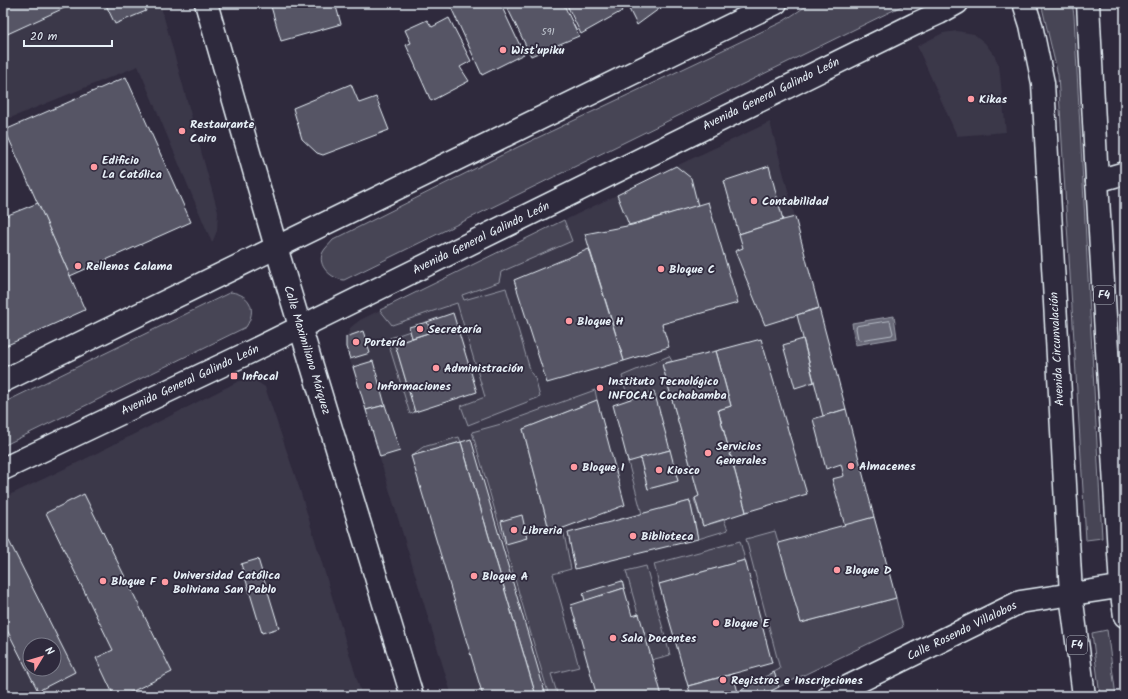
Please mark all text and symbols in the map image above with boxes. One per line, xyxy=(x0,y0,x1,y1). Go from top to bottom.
scale bar xyxy=(24,22,112,48)
house number: 591 xyxy=(541,24,555,40)
text: 20 m xyxy=(30,27,58,46)
place label: Wist'upiku xyxy=(511,41,565,60)
marker: Wist'upiku xyxy=(498,45,508,55)
street label: Avenida General Galindo León xyxy=(699,52,843,136)
place label: Kikas xyxy=(979,90,1007,109)
marker: Kikas xyxy=(966,94,976,104)
place label: Restaurante Cairo xyxy=(190,115,255,148)
marker: Restaurante Cairo xyxy=(177,126,187,136)
place label: Edificio La Católica xyxy=(102,151,162,184)
marker: Edificio La Católica xyxy=(89,162,99,172)
place label: Contabilidad xyxy=(762,192,829,211)
street label: Avenida General Galindo León xyxy=(409,196,553,280)
marker: Contabilidad xyxy=(749,196,759,206)
place label: Rellenos Calama xyxy=(86,257,172,276)
place label: Bloque C xyxy=(669,260,715,279)
marker: Rellenos Calama xyxy=(73,261,83,271)
marker: Bloque C xyxy=(656,264,666,274)
street label: Calle Maximiliano Márquez xyxy=(278,283,336,417)
road number: F4 xyxy=(1094,286,1114,304)
street label: Avenida Circunvalación xyxy=(1045,291,1069,407)
place label: Bloque H xyxy=(577,312,624,331)
marker: Bloque H xyxy=(564,316,574,326)
place label: Secretaría xyxy=(428,320,482,339)
marker: Secretaría xyxy=(415,324,425,334)
place label: Portería xyxy=(364,333,405,352)
marker: Portería xyxy=(351,337,361,347)
street label: Avenida General Galindo León xyxy=(118,340,262,420)
place label: Administración xyxy=(444,359,524,378)
marker: Administración xyxy=(431,363,441,373)
place label: Infocal xyxy=(242,367,279,386)
marker: Infocal xyxy=(229,371,239,381)
place label: Instituto Tecnológico INFOCAL Cochabamba xyxy=(608,372,727,405)
place label: Informaciones xyxy=(377,377,451,396)
marker: Informaciones xyxy=(364,381,374,391)
marker: Instituto Tecnológico INFOCAL Cochabamba xyxy=(595,383,605,393)
place label: Servicios Generales xyxy=(716,437,767,470)
marker: Servicios Generales xyxy=(703,448,713,458)
place label: Almacenes xyxy=(859,457,916,476)
place label: Bloque I xyxy=(582,458,625,477)
place label: Kiosco xyxy=(667,461,700,480)
marker: Almacenes xyxy=(846,461,856,471)
marker: Bloque I xyxy=(569,462,579,472)
marker: Kiosco xyxy=(654,465,664,475)
place label: Libreria xyxy=(522,521,562,540)
marker: Libreria xyxy=(509,525,519,535)
place label: Biblioteca xyxy=(641,527,693,546)
marker: Biblioteca xyxy=(628,531,638,541)
place label: Bloque D xyxy=(845,561,892,580)
marker: Bloque D xyxy=(832,565,842,575)
place label: Universidad Católica Boliviana San Pablo xyxy=(173,566,280,599)
place label: Bloque A xyxy=(482,567,529,586)
marker: Bloque A xyxy=(469,571,479,581)
place label: Bloque F xyxy=(111,572,158,591)
marker: Bloque F xyxy=(98,576,108,586)
marker: Universidad Católica Boliviana San Pablo xyxy=(160,577,170,587)
street label: Calle Rosendo Villalobos xyxy=(904,596,1020,666)
place label: Bloque E xyxy=(724,614,771,633)
marker: Bloque E xyxy=(711,618,721,628)
place label: Sala Docentes xyxy=(621,629,697,648)
marker: Sala Docentes xyxy=(608,633,618,643)
road number: F4 xyxy=(1067,636,1087,654)
north arrow xyxy=(22,637,62,677)
text: N xyxy=(40,643,58,660)
place label: Registros e Inscripciones xyxy=(731,671,863,690)
marker: Registros e Inscripciones xyxy=(718,675,728,685)

